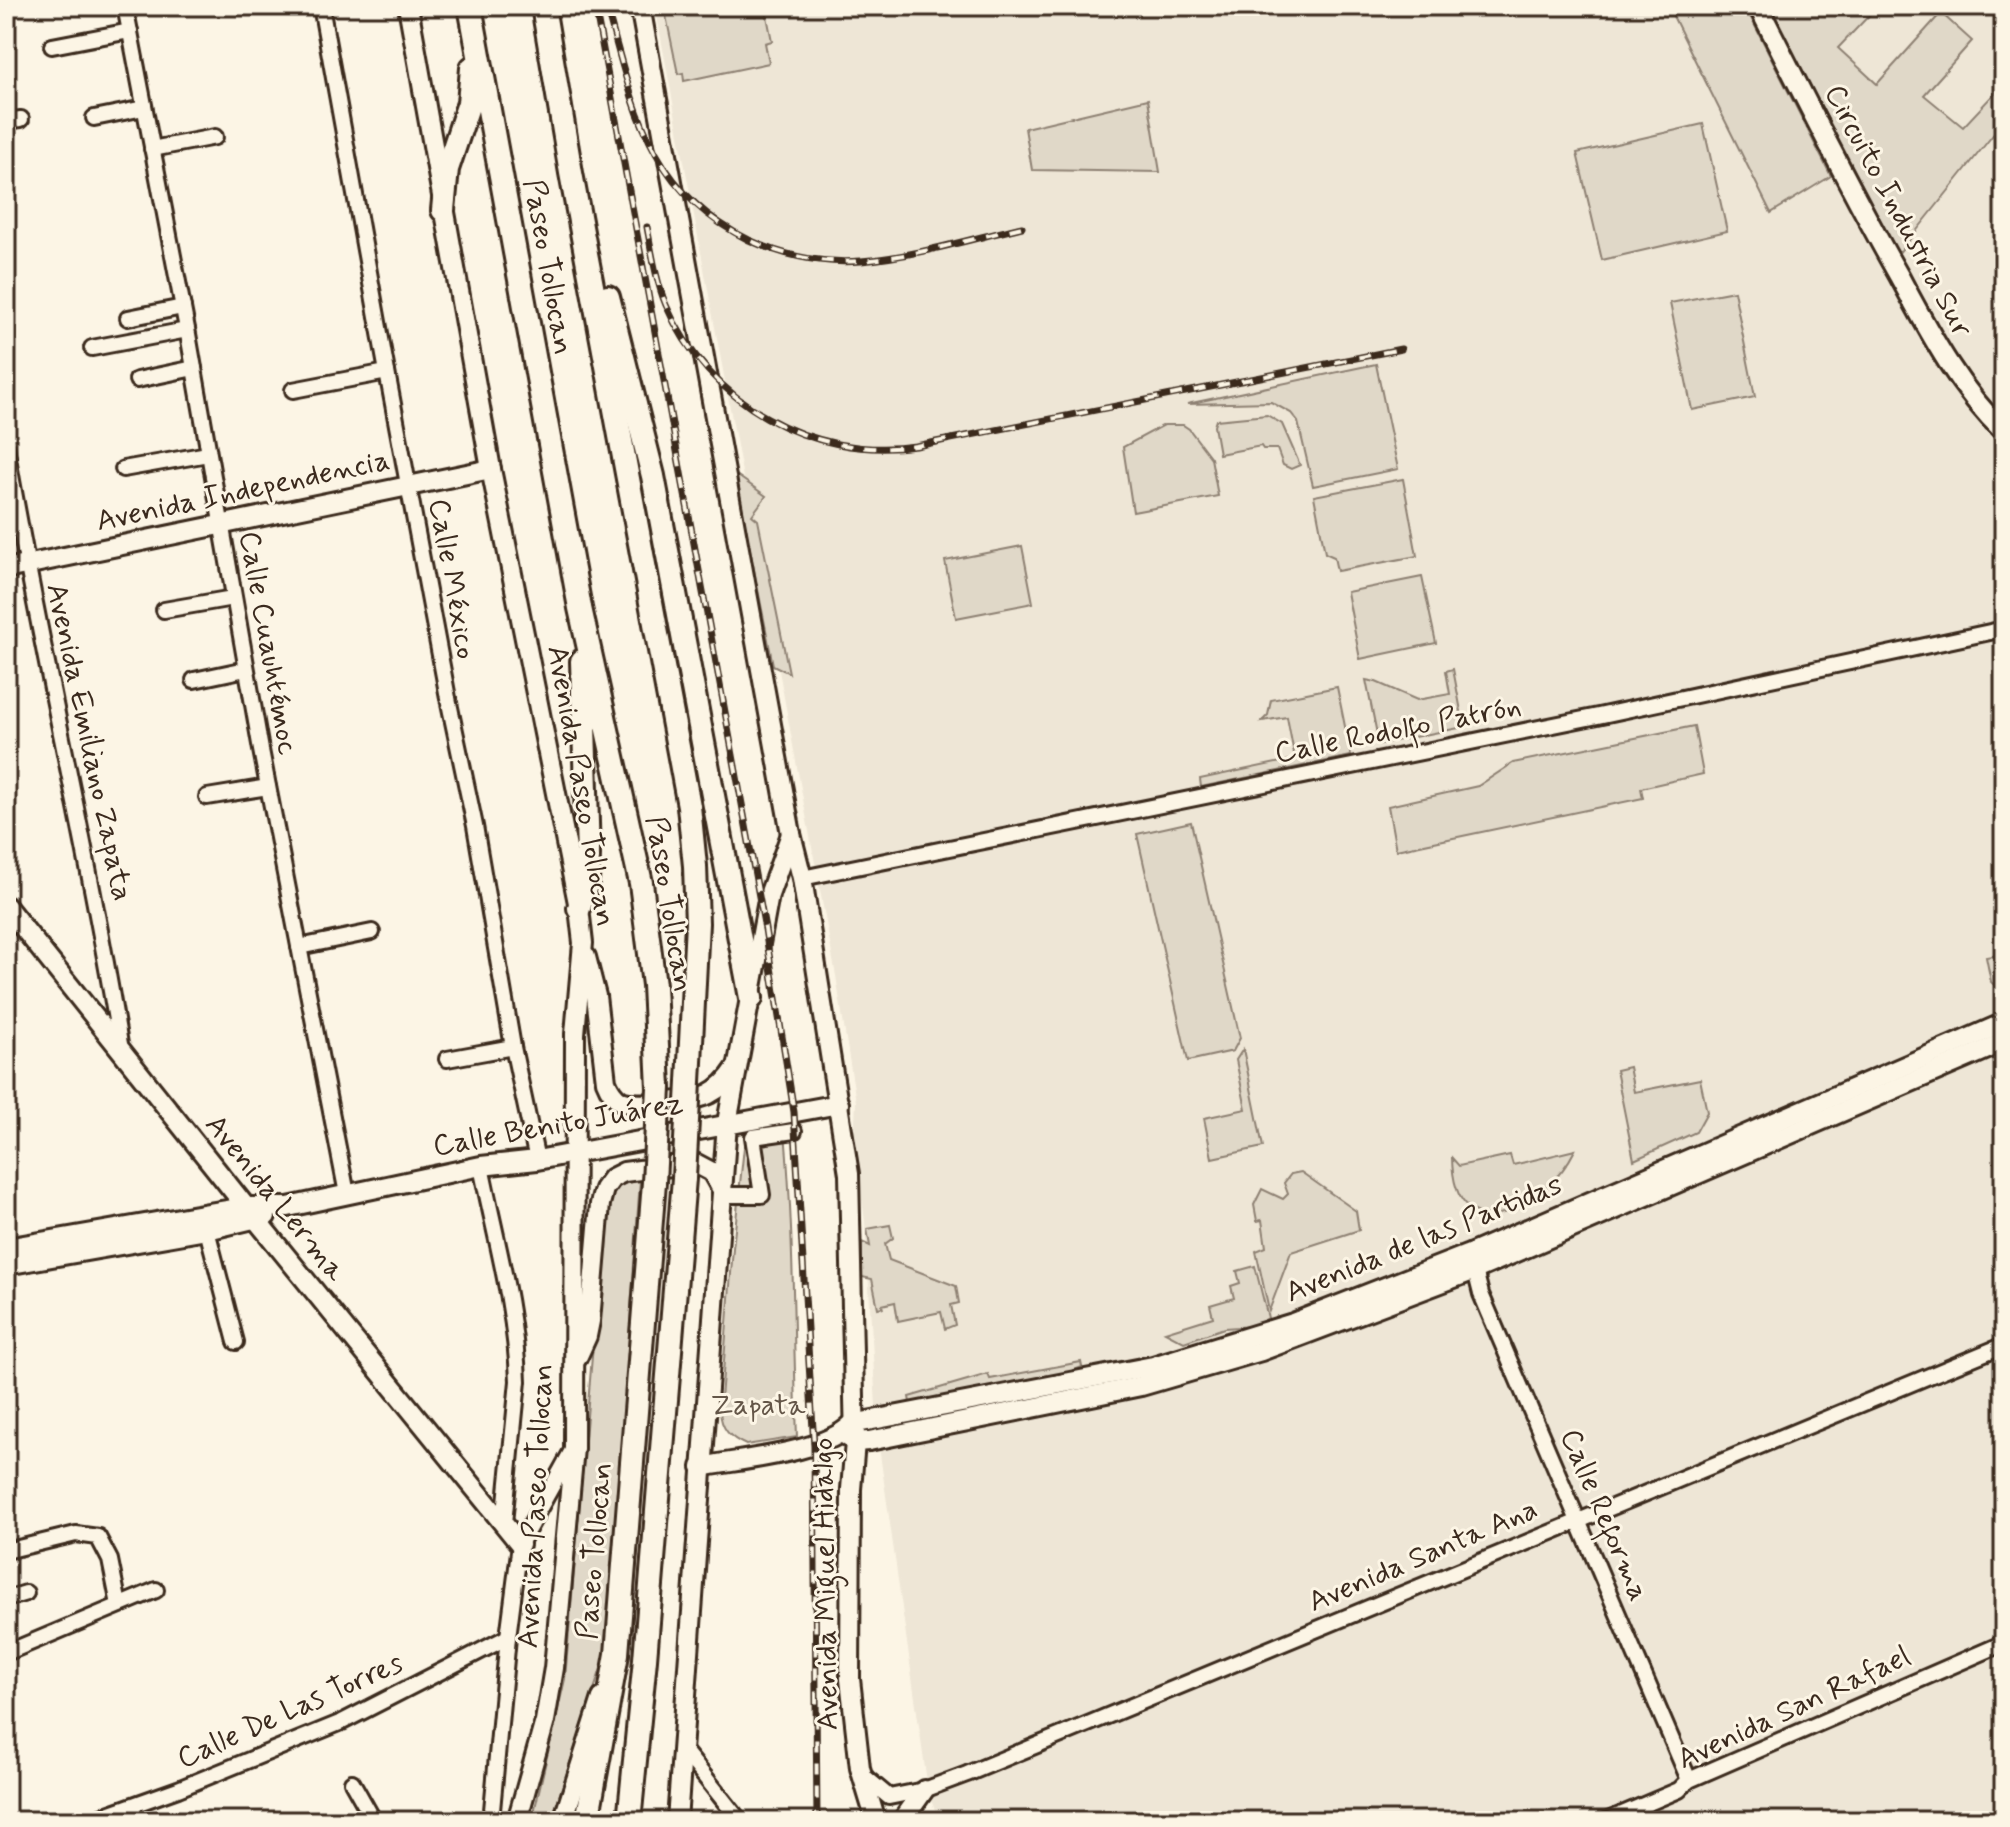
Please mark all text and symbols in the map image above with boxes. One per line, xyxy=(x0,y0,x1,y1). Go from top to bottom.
street label: Circuito Industria Sur xyxy=(1815,78,1981,345)
street label: Paseo Tollocan xyxy=(513,176,583,358)
street label: Avenida Independencia xyxy=(93,441,393,541)
street label: Calle México xyxy=(419,496,485,662)
street label: Calle Cuauhtémoc xyxy=(229,528,307,758)
street label: Avenida Emiliano Zapata xyxy=(36,580,142,904)
street label: Avenida Paseo Tollocan xyxy=(537,642,625,930)
street label: Calle Rodolfo Patrón xyxy=(1271,687,1525,775)
street label: Paseo Tollocan xyxy=(636,813,702,995)
street label: Calle Benito Juárez xyxy=(430,1084,686,1166)
street label: Avenida Lerma xyxy=(196,1107,355,1290)
street label: Avenida de las Partidas xyxy=(1280,1166,1568,1312)
street label: Avenida Paseo Tollocan xyxy=(509,1363,563,1649)
park label: Zapata xyxy=(710,1386,807,1425)
street label: Calle Reforma xyxy=(1548,1423,1658,1608)
street label: Avenida Miguel Hidalgo xyxy=(804,1437,851,1731)
street label: Paseo Tollocan xyxy=(568,1461,622,1641)
street label: Avenida Santa Ana xyxy=(1302,1490,1544,1622)
street label: Avenida San Rafael xyxy=(1671,1637,1917,1779)
street label: Calle De Las Torres xyxy=(171,1644,409,1778)

